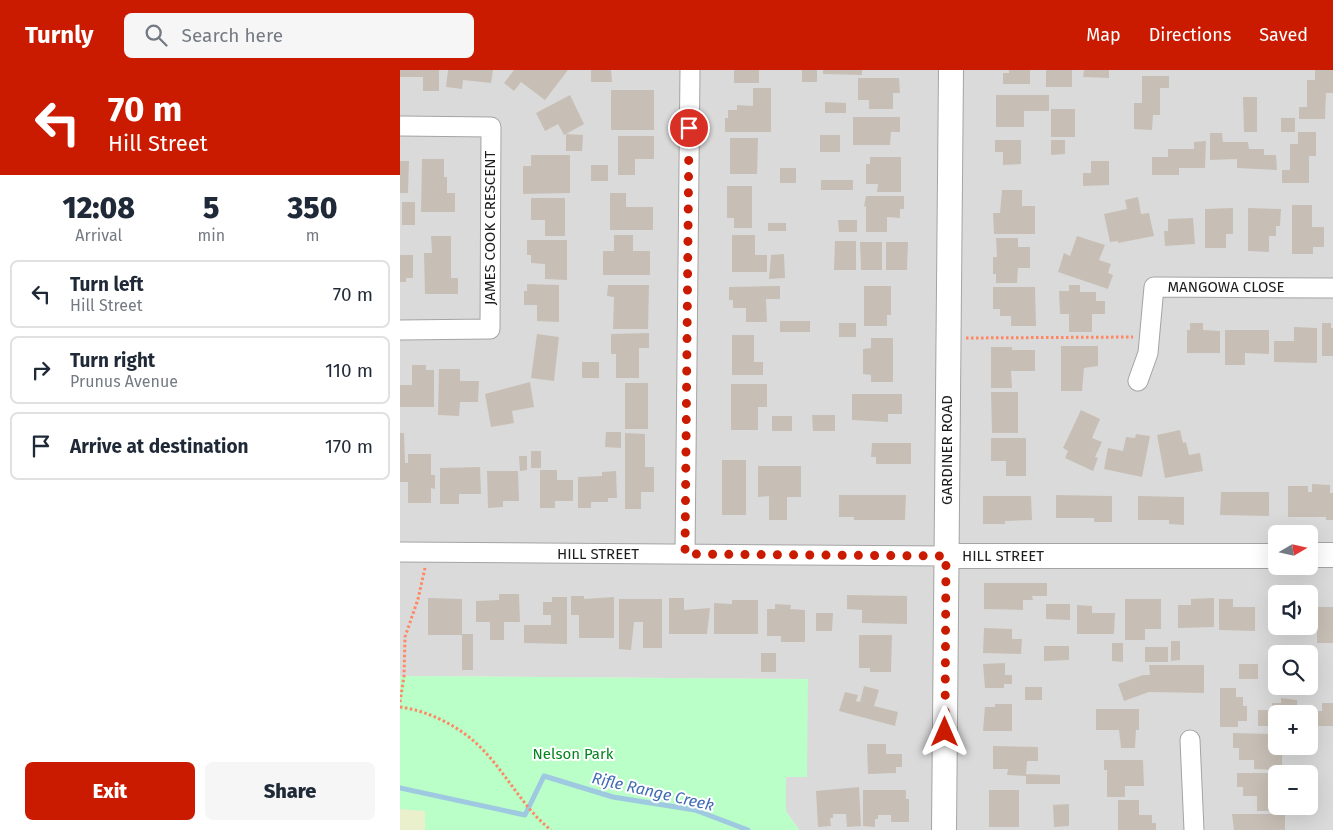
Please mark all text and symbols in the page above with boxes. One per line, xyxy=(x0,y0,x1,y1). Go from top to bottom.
search box xyxy=(124,13,474,58)
text: Turnly xyxy=(25,21,94,49)
icon: search xyxy=(142,21,170,49)
text: Search here xyxy=(182,24,283,47)
text: Map xyxy=(1086,24,1121,46)
text: Directions xyxy=(1149,24,1231,46)
text: Saved xyxy=(1259,24,1308,46)
text: 70 m xyxy=(108,88,182,130)
icon: left xyxy=(25,90,90,155)
pin xyxy=(668,107,710,149)
icon: arrive xyxy=(675,114,703,142)
text: Hill Street xyxy=(108,130,208,157)
street label: JAMES COOK CRESCENT xyxy=(481,151,499,305)
text: 12:08 xyxy=(62,190,135,226)
text: 5 xyxy=(203,190,219,226)
text: 350 xyxy=(288,190,338,226)
text: Arrival xyxy=(75,226,122,245)
text: min xyxy=(197,226,225,245)
text: m xyxy=(306,226,319,245)
text: Turn left xyxy=(70,273,144,296)
street label: MANGOWA CLOSE xyxy=(1167,278,1285,296)
icon: left xyxy=(27,280,55,308)
text: 70 m xyxy=(333,283,373,306)
text: Hill Street xyxy=(70,296,142,315)
text: Turn right xyxy=(70,349,155,372)
icon: right xyxy=(27,356,55,384)
text: 110 m xyxy=(325,359,373,382)
text: Prunus Avenue xyxy=(70,372,178,391)
street label: GARDINER ROAD xyxy=(938,395,956,505)
icon: arrive xyxy=(27,432,55,460)
text: Arrive at destination xyxy=(70,435,249,458)
text: 170 m xyxy=(325,435,373,458)
north arrow xyxy=(1268,525,1318,575)
map controls xyxy=(1268,525,1318,815)
street label: HILL STREET xyxy=(557,545,639,563)
street label: HILL STREET xyxy=(962,547,1044,565)
button: sound xyxy=(1268,585,1318,635)
button: search xyxy=(1268,645,1318,695)
position arrow xyxy=(918,705,970,757)
button: + xyxy=(1268,705,1318,755)
park label: Nelson Park xyxy=(533,745,614,763)
button: Exit xyxy=(25,762,195,820)
button: Share xyxy=(205,762,375,820)
button: − xyxy=(1268,765,1318,815)
water label: Rifle Range Creek xyxy=(590,768,716,815)

